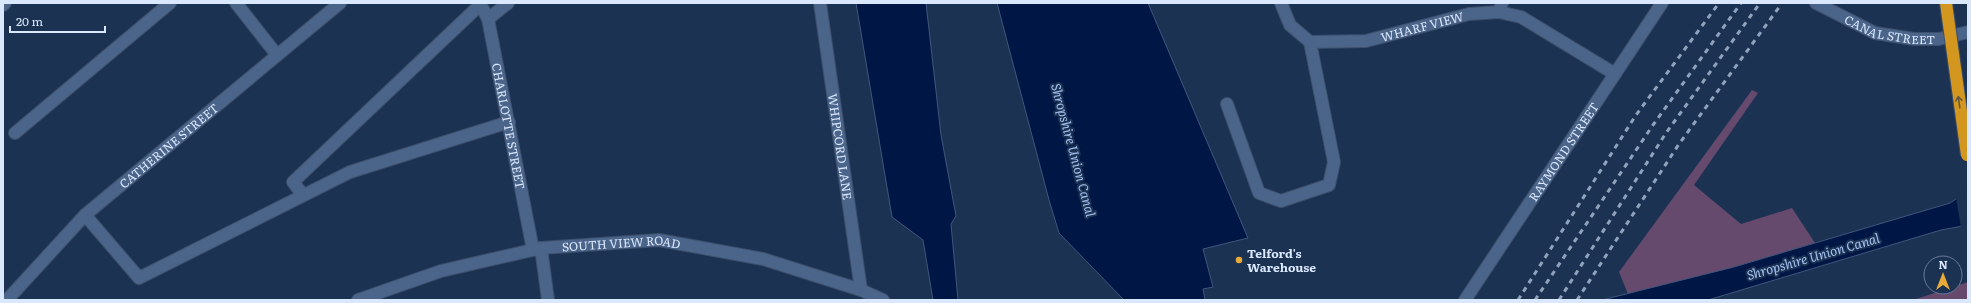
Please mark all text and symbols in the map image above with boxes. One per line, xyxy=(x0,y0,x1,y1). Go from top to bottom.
street label: WHARF VIEW xyxy=(1379,7,1466,46)
scale bar xyxy=(10,8,105,34)
street label: CANAL STREET xyxy=(1842,10,1935,48)
text: 20 m xyxy=(16,12,43,30)
street label: CHARLOTTE STREET xyxy=(488,61,530,191)
water label: Shropshire Union Canal xyxy=(1047,81,1101,219)
street label: WHIPCORD LANE xyxy=(824,92,857,201)
one-way arrow xyxy=(1955,96,1963,109)
street label: RAYMOND STREET xyxy=(1524,98,1603,205)
street label: CATHERINE STREET xyxy=(115,99,222,192)
water label: Shropshire Union Canal xyxy=(1744,228,1882,284)
street label: SOUTH VIEW ROAD xyxy=(561,231,682,256)
place label: Telford's Warehouse xyxy=(1247,244,1316,276)
marker: Telford's Warehouse xyxy=(1234,255,1244,265)
north arrow xyxy=(1923,255,1963,295)
text: N xyxy=(1938,256,1948,272)

